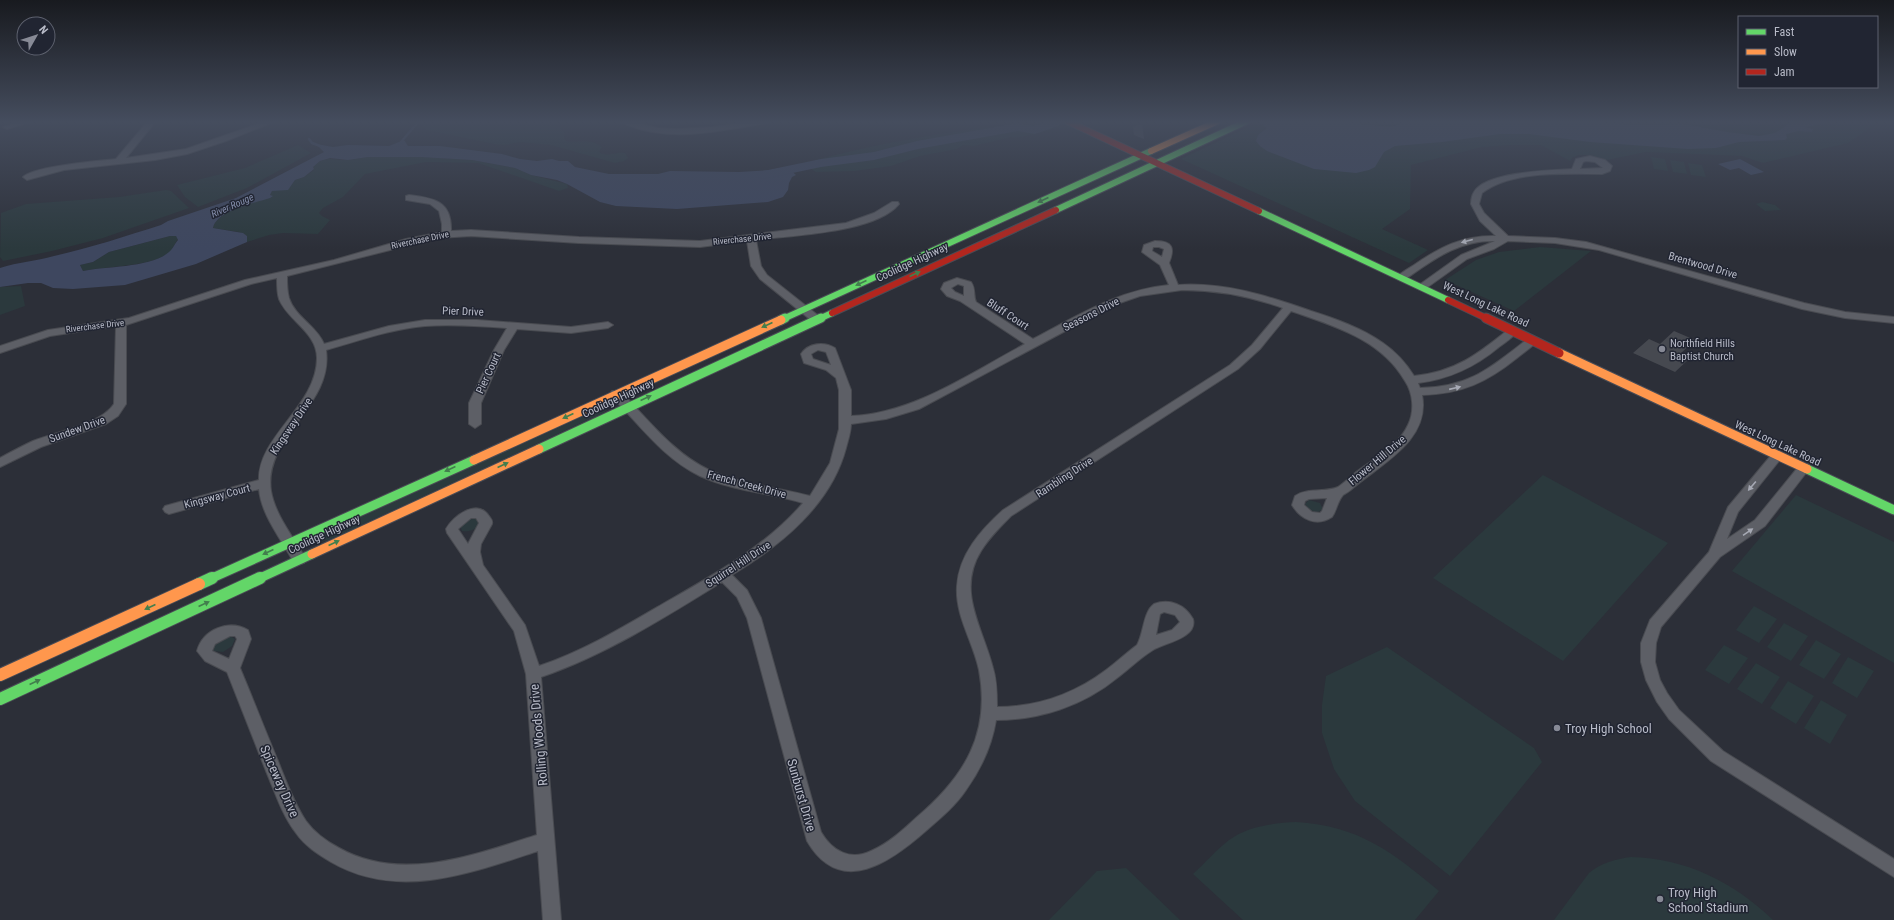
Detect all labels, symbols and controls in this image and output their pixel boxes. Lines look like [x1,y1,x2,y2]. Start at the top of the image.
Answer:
north arrow [16,16,56,56]
legend [1738,16,1878,88]
text: N [36,23,51,37]
text: Fast [1774,25,1795,39]
text: Slow [1774,45,1797,59]
text: Jam [1774,65,1795,79]
water label: River Rouge [209,191,256,220]
one-way arrow [1037,197,1049,203]
street label: Riverchase Drive [390,229,450,251]
street label: Riverchase Drive [712,231,772,247]
one-way arrow [1461,238,1473,244]
street label: Coolidge Highway [874,240,951,285]
street label: Brentwood Drive [1667,249,1739,282]
one-way arrow [909,270,921,276]
street label: West Long Lake Road [1441,279,1531,330]
one-way arrow [855,280,867,286]
street label: Seasons Drive [1061,295,1122,334]
street label: Bluff Court [984,296,1031,333]
street label: Pier Drive [442,304,484,319]
street label: Riverchase Drive [65,317,125,335]
one-way arrow [762,322,773,328]
place label: Northfield Hills Baptist Church [1670,337,1735,363]
marker: Northfield Hills Baptist Church [1657,344,1667,354]
street label: Pier Court [473,351,504,396]
street label: Coolidge Highway [580,376,657,421]
one-way arrow [1449,385,1461,391]
street label: Kingsway Drive [268,395,315,457]
one-way arrow [640,395,652,401]
one-way arrow [562,412,574,419]
street label: Sundew Drive [47,413,107,446]
street label: West Long Lake Road [1733,418,1823,469]
street label: Flower Hill Drive [1346,433,1408,488]
street label: Rambling Drive [1033,454,1095,501]
one-way arrow [497,462,508,468]
one-way arrow [443,467,455,473]
street label: French Creek Drive [706,468,788,501]
street label: Kingsway Court [183,481,252,512]
one-way arrow [1747,481,1756,492]
street label: Coolidge Highway [286,512,363,557]
one-way arrow [1742,528,1753,536]
street label: Squirrel Hill Drive [703,539,773,590]
one-way arrow [328,540,340,546]
one-way arrow [261,550,273,556]
one-way arrow [198,600,210,606]
one-way arrow [144,604,155,610]
one-way arrow [30,679,41,685]
street label: Rolling Woods Drive [527,683,550,786]
place label: Troy High School [1565,721,1652,736]
marker: Troy High School [1552,723,1562,733]
street label: Spiceway Drive [257,743,302,819]
street label: Sunburst Drive [784,757,819,833]
place label: Troy High School Stadium [1668,885,1748,915]
marker: Troy High School Stadium [1655,894,1665,904]

